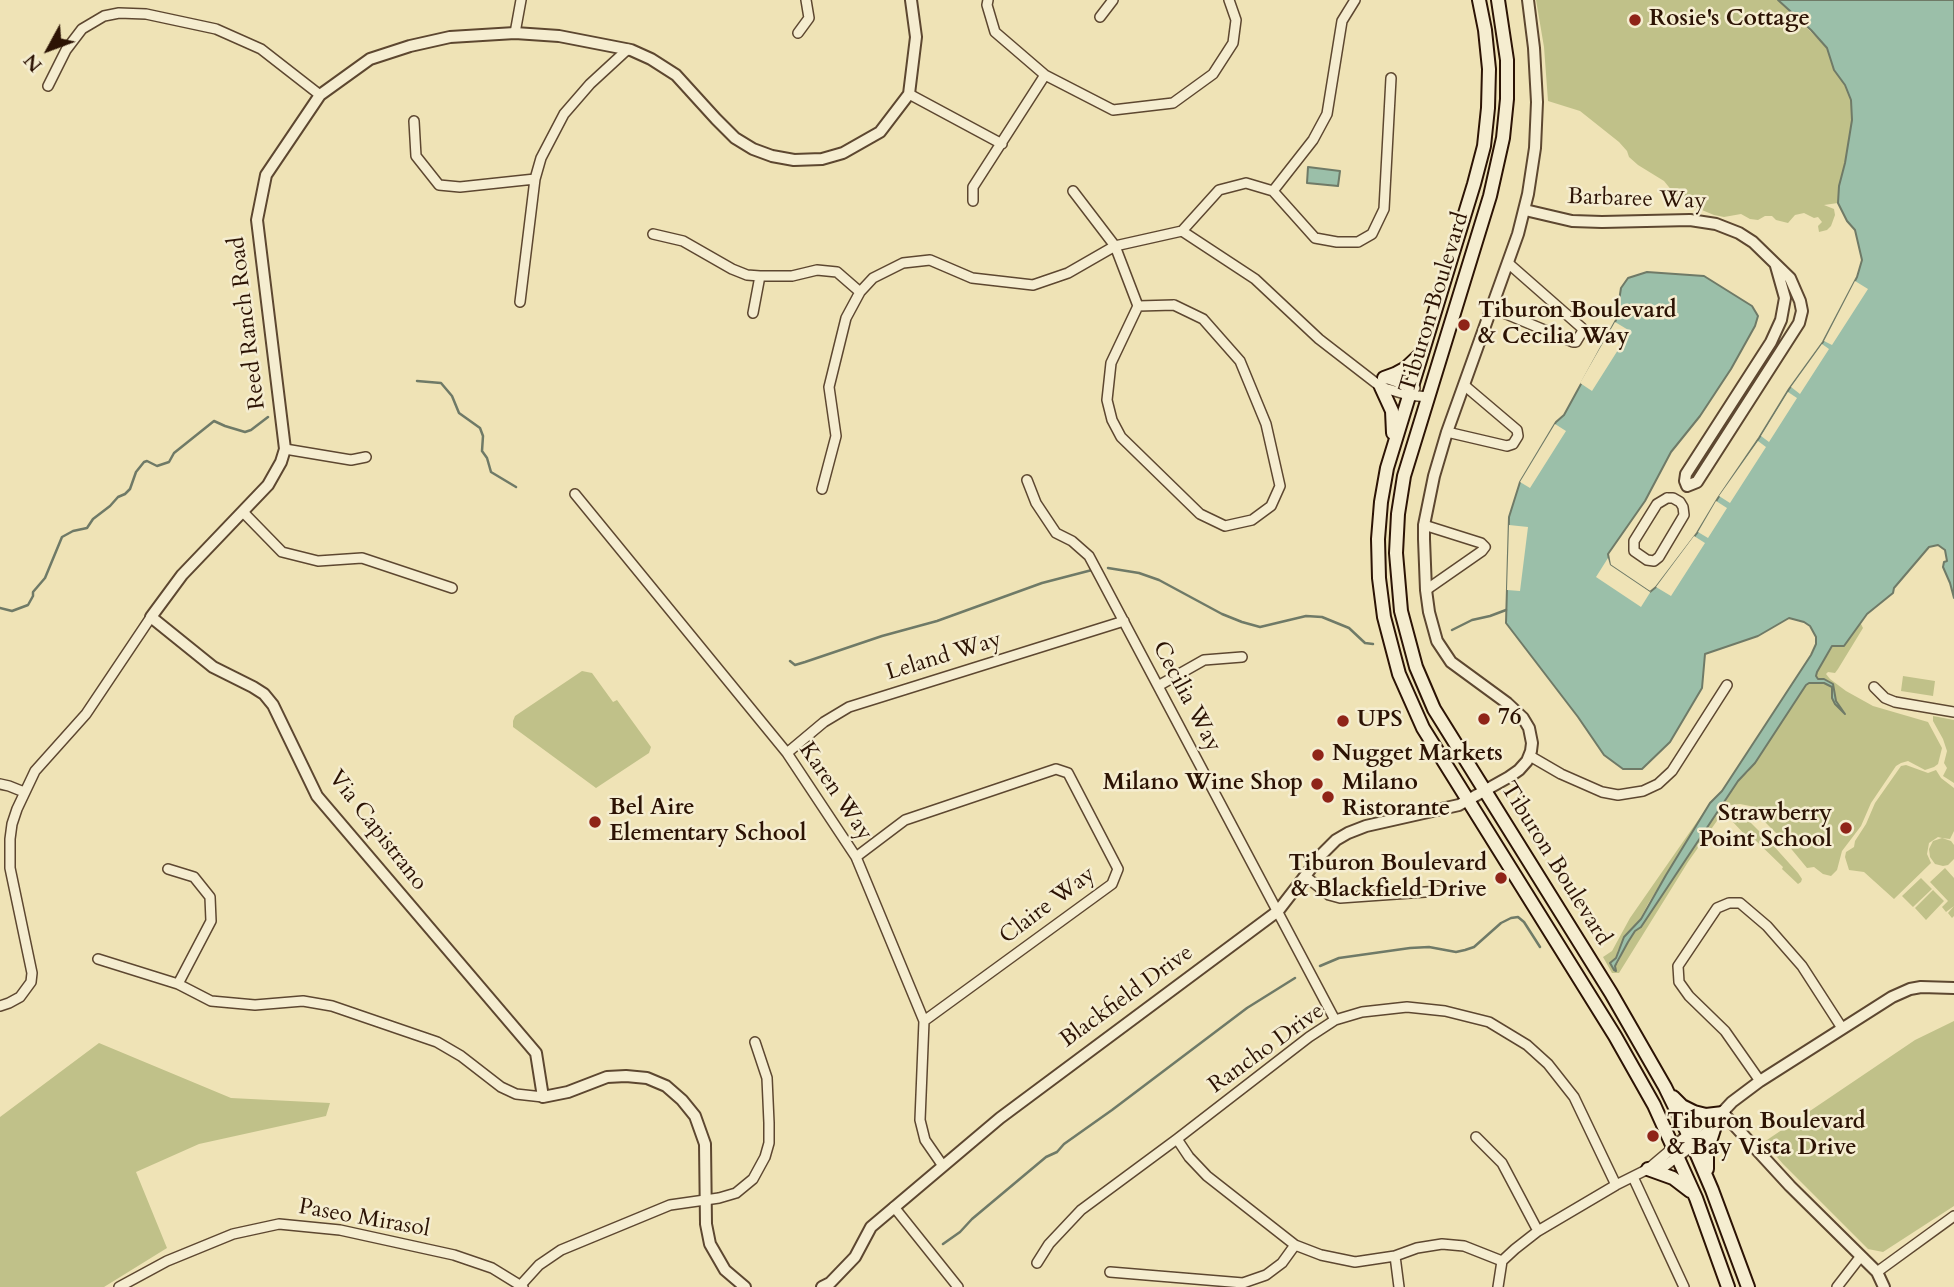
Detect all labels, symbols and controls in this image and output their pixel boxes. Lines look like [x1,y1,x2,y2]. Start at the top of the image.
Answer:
place label: Rosie's Cottage [1649,6,1810,34]
marker: Rosie's Cottage [1627,12,1643,28]
north arrow [14,14,84,84]
text: N [18,48,48,78]
street label: Barbaree Way [1567,184,1707,216]
street label: Tiburon Boulevard [1394,209,1476,397]
street label: Reed Ranch Road [224,235,272,411]
place label: Tiburon Boulevard & Cecilia Way [1478,298,1677,352]
marker: Tiburon Boulevard & Cecilia Way [1456,317,1472,333]
street label: Leland Way [883,626,1005,688]
street label: Cecilia Way [1145,637,1227,757]
place label: 76 [1498,705,1522,733]
place label: UPS [1357,707,1403,735]
marker: 76 [1476,711,1492,727]
marker: UPS [1335,713,1351,729]
street label: Karen Way [792,738,878,846]
place label: Nugget Markets [1332,741,1503,769]
marker: Nugget Markets [1310,747,1326,763]
street label: Via Capistrano [322,766,432,896]
place label: Milano Wine Shop [1103,770,1303,798]
place label: Milano Ristorante [1342,770,1450,824]
marker: Milano Wine Shop [1309,776,1325,792]
street label: Tiburon Boulevard [1494,777,1616,951]
marker: Milano Ristorante [1320,789,1336,805]
place label: Bel Aire Elementary School [609,795,806,849]
place label: Strawberry Point School [1699,801,1832,855]
marker: Bel Aire Elementary School [587,814,603,830]
marker: Strawberry Point School [1838,820,1854,836]
place label: Tiburon Boulevard & Blackfield Drive [1288,851,1487,905]
street label: Claire Way [995,861,1101,951]
marker: Tiburon Boulevard & Blackfield Drive [1493,870,1509,886]
street label: Blackfield Drive [1055,940,1199,1054]
street label: Rancho Drive [1204,998,1330,1100]
place label: Tiburon Boulevard & Bay Vista Drive [1667,1109,1866,1163]
marker: Tiburon Boulevard & Bay Vista Drive [1645,1128,1661,1144]
street label: Paseo Mirasol [296,1194,432,1244]

